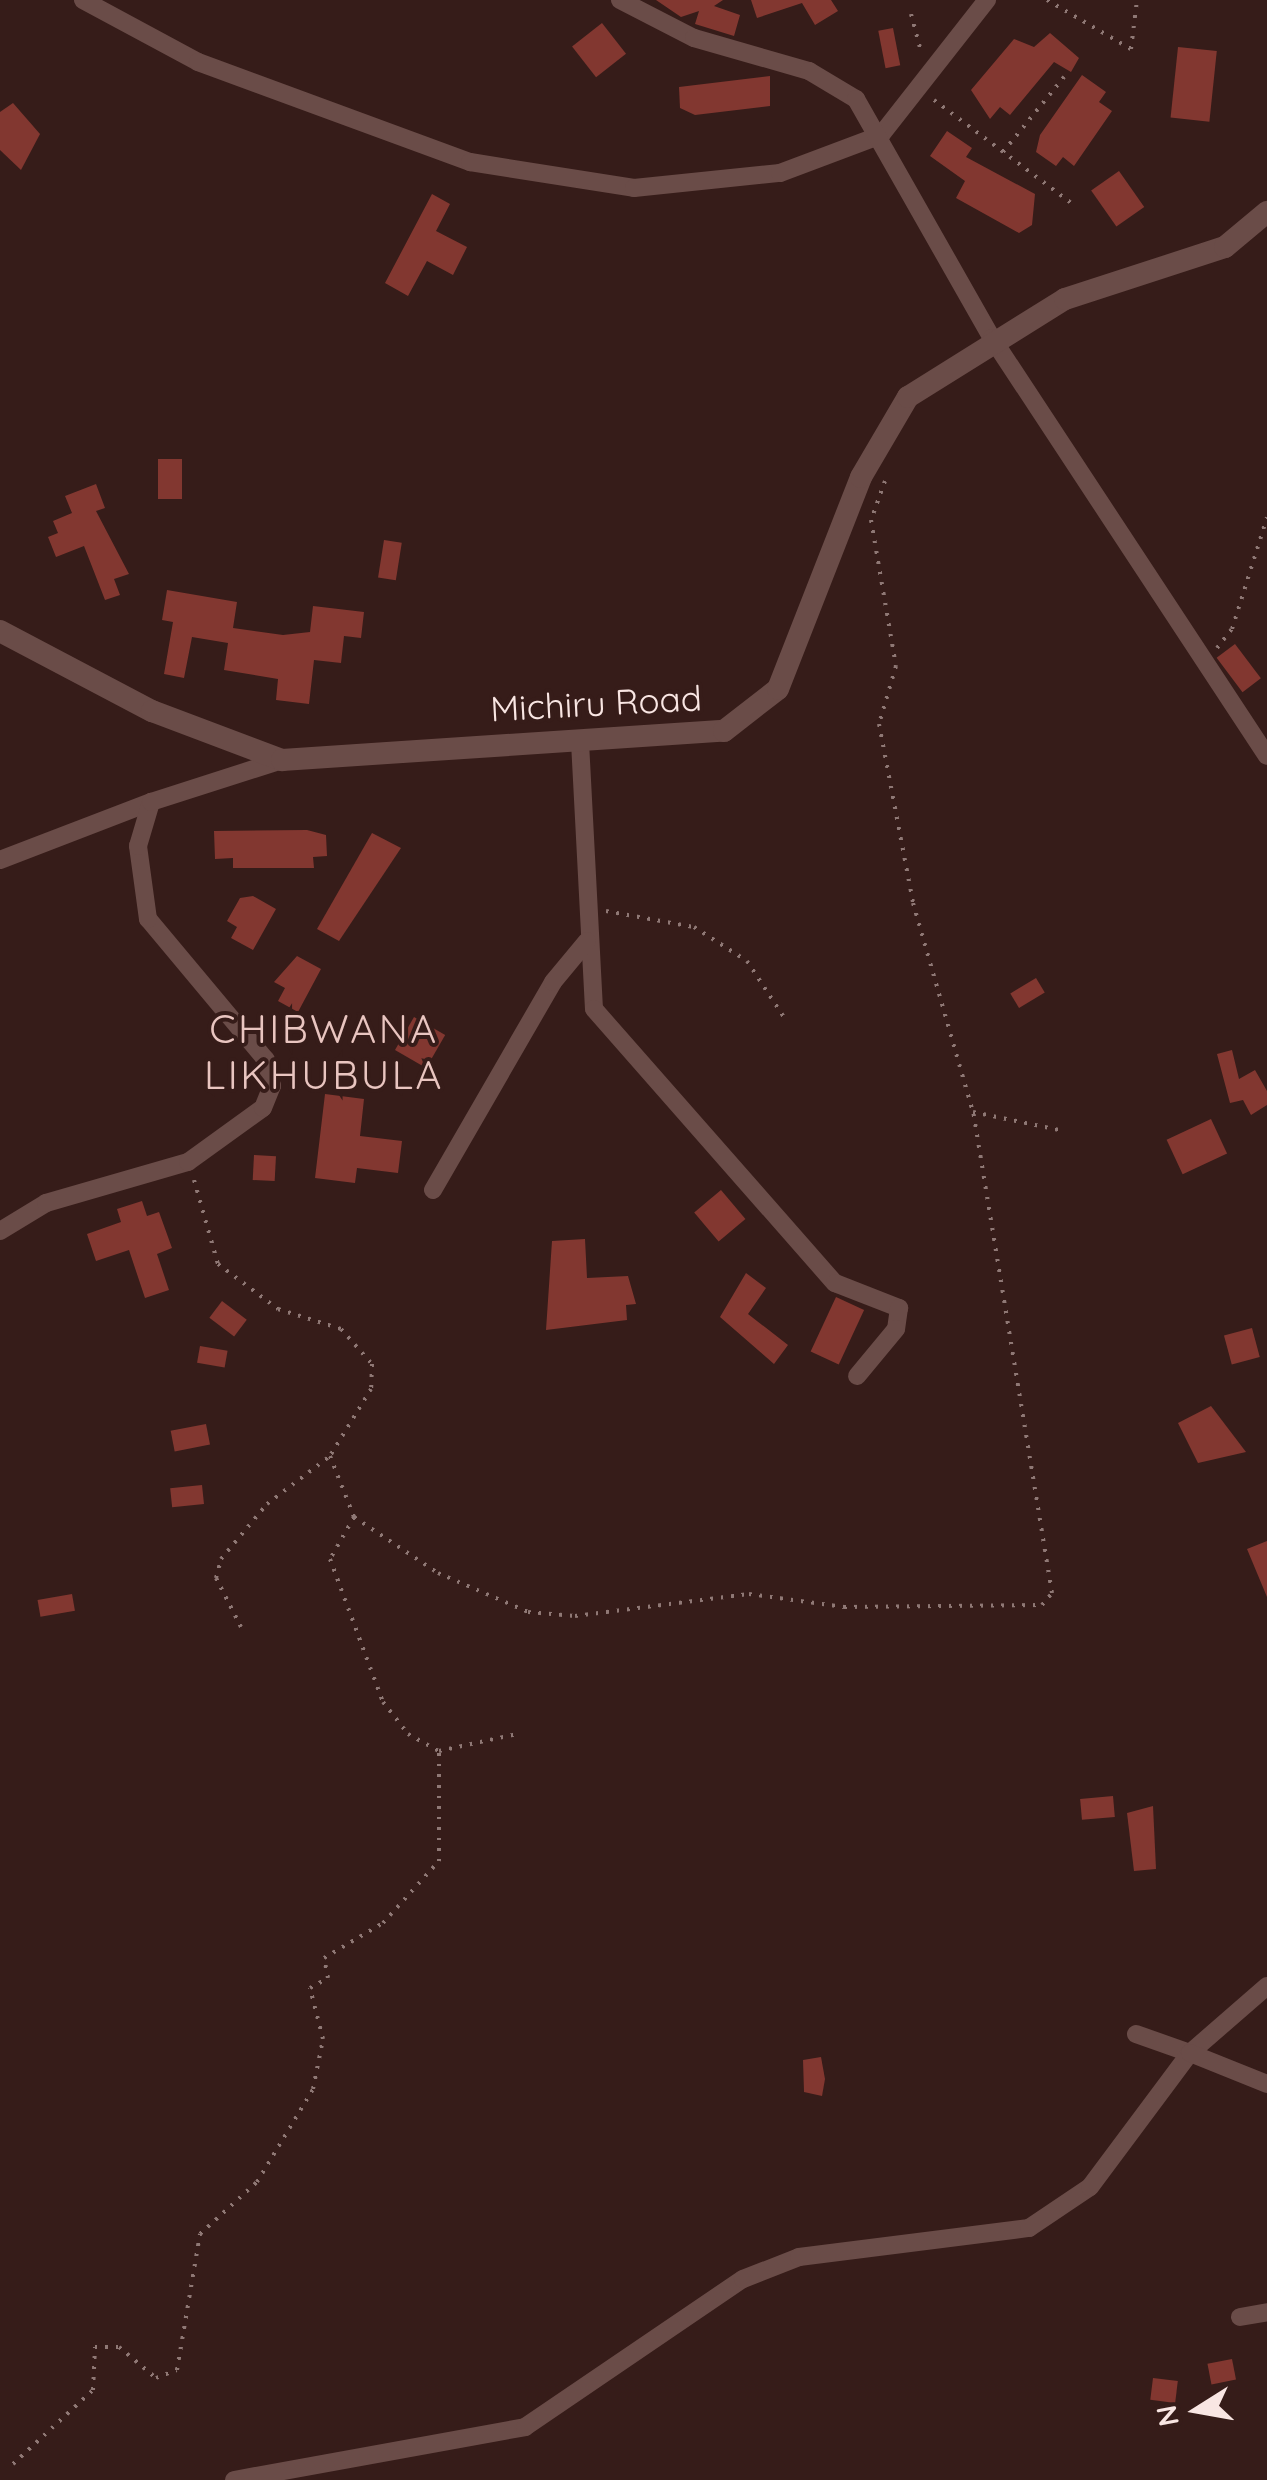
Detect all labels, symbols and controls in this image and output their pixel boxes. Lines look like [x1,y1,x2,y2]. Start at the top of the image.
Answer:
street label: Michiru Road [489,676,703,730]
district label: CHIBWANA LIKHUBULA [204,1004,444,1098]
north arrow [1147,2360,1247,2460]
text: N [1148,2402,1186,2429]

